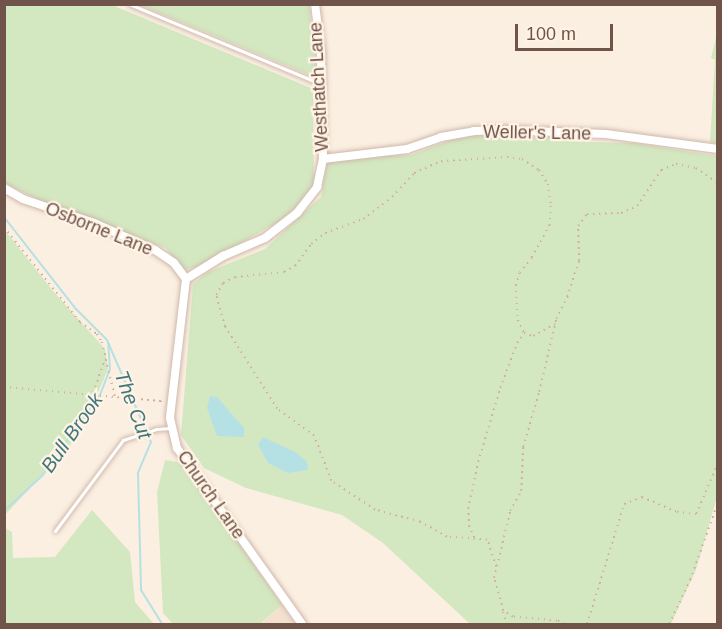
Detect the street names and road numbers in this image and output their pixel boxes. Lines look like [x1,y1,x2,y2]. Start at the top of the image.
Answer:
street label: Westhatch Lane [305,22,333,152]
street label: Weller's Lane [483,121,591,145]
street label: Osborne Lane [42,198,156,260]
street label: Church Lane [173,447,249,543]

